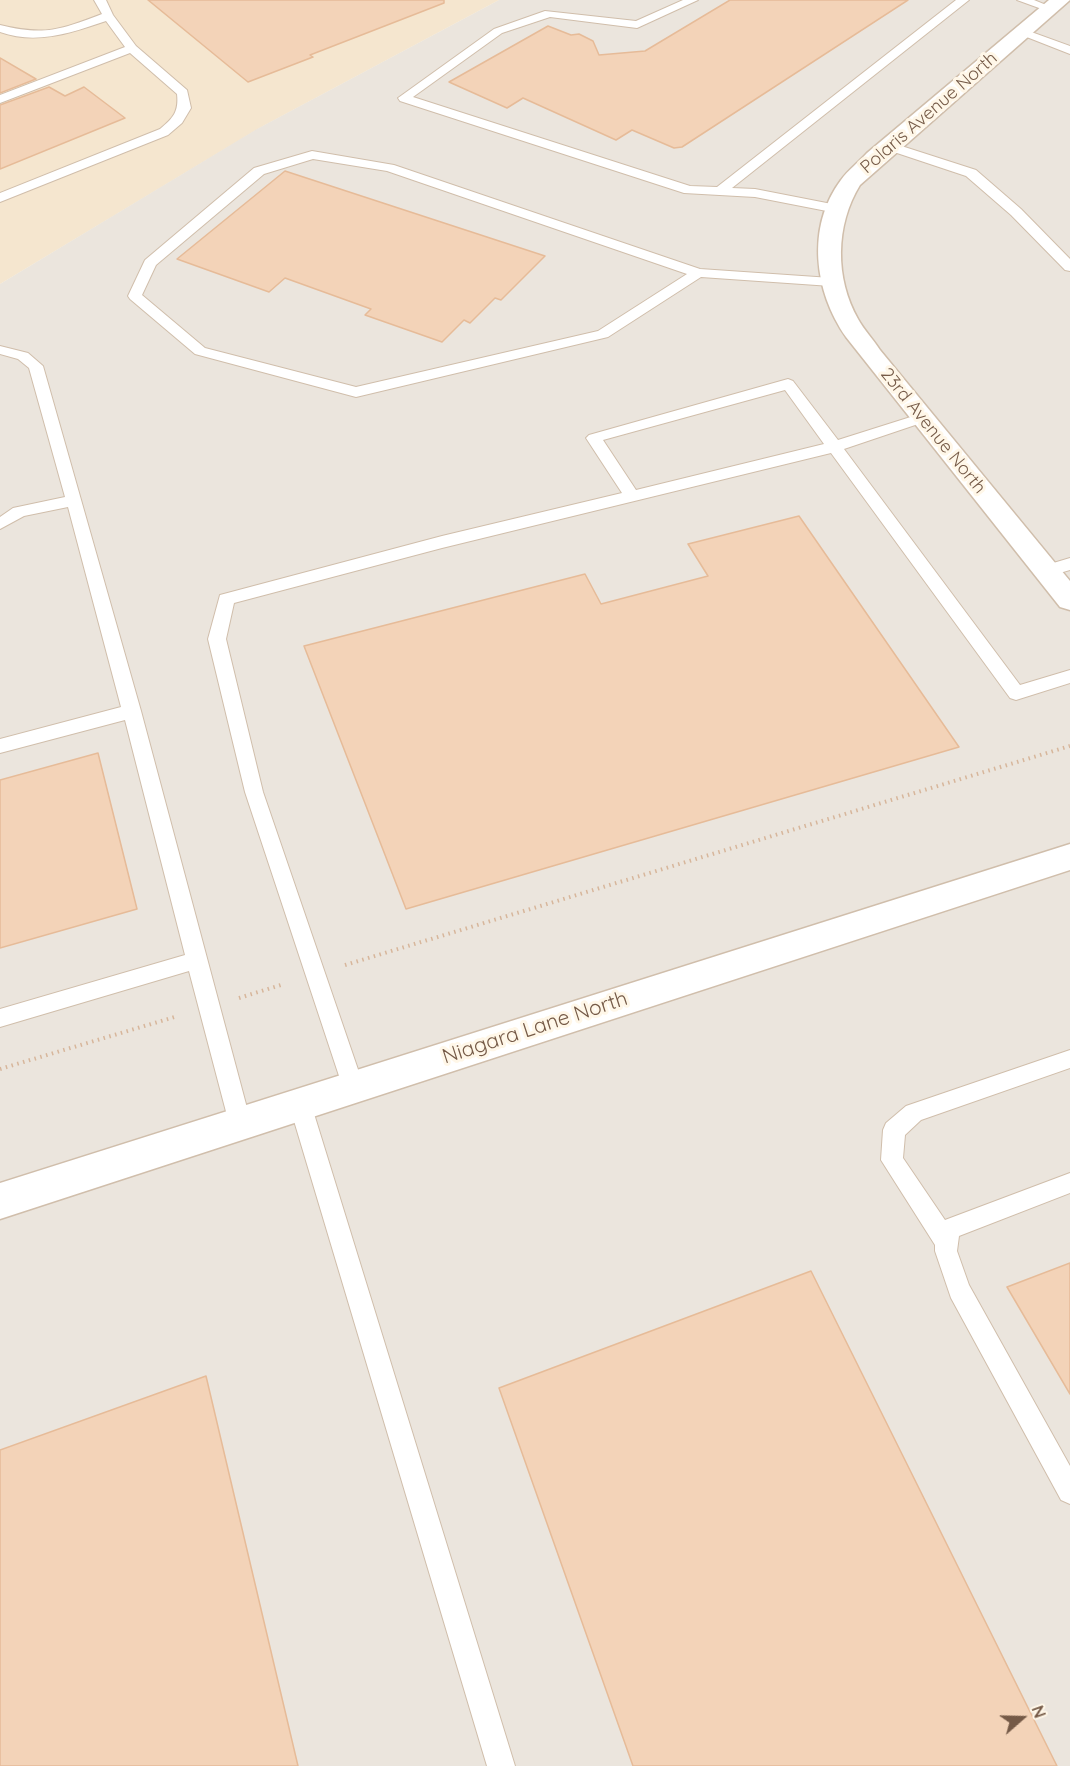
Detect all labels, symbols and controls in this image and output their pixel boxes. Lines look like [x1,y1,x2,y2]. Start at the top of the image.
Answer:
street label: Polaris Avenue North [856,48,1002,178]
street label: 23rd Avenue North [876,364,990,498]
street label: Niagara Lane North [439,986,631,1070]
north arrow [992,1688,1052,1748]
text: N [1028,1703,1050,1721]

